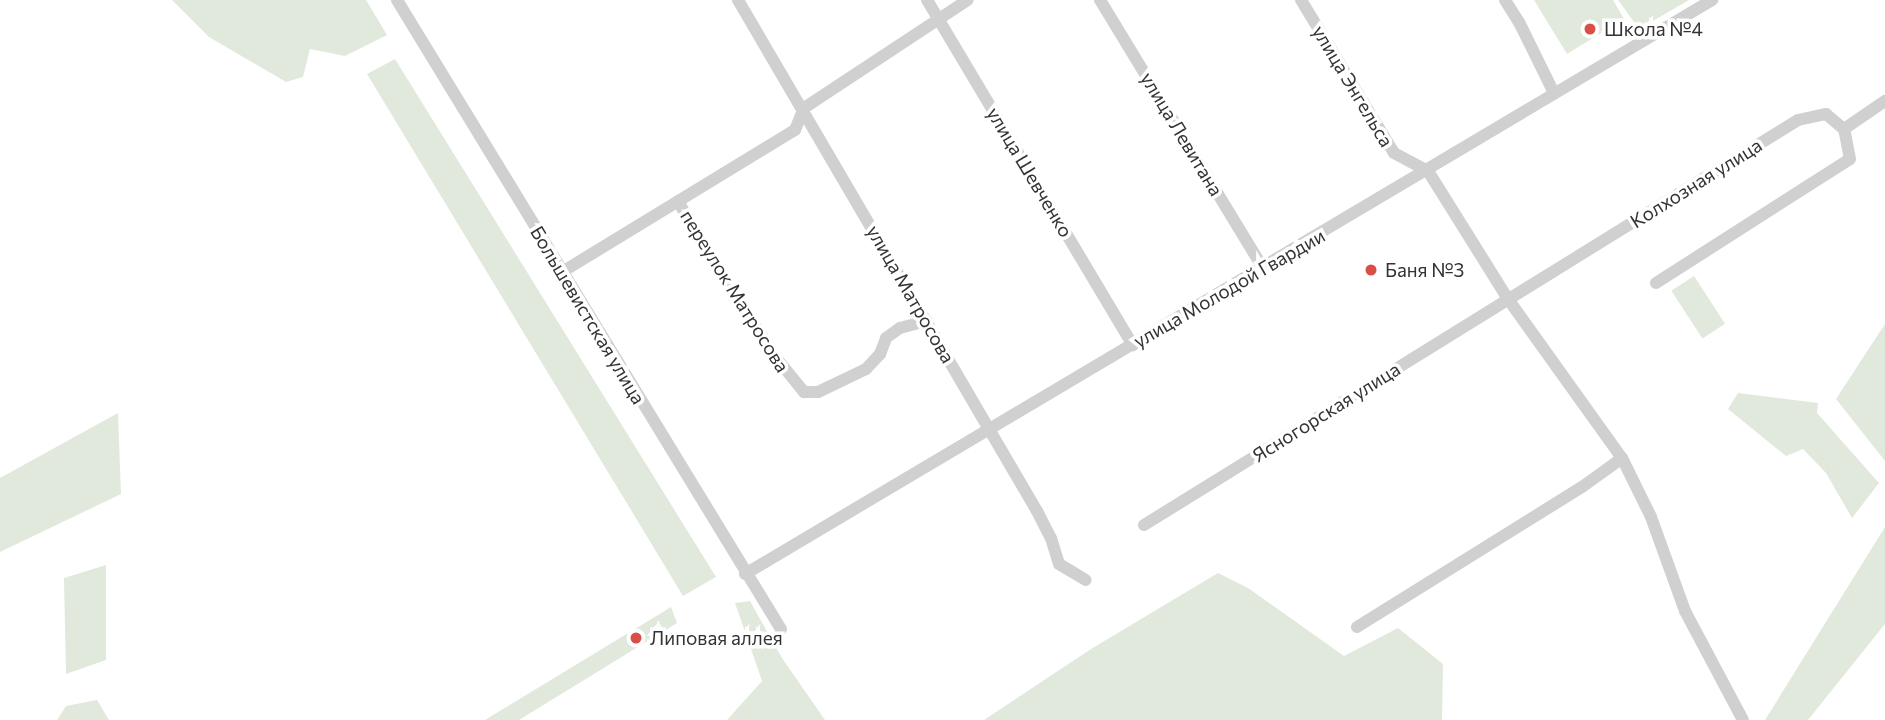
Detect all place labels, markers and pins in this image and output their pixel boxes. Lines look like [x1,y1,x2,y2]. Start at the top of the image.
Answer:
place label: Школа №4 [1604,18,1703,40]
marker: Школа №4 [1582,21,1598,37]
place label: Баня №3 [1385,259,1464,281]
marker: Баня №3 [1363,262,1379,278]
place label: Липовая аллея [650,627,783,649]
marker: Липовая аллея [628,630,644,646]

